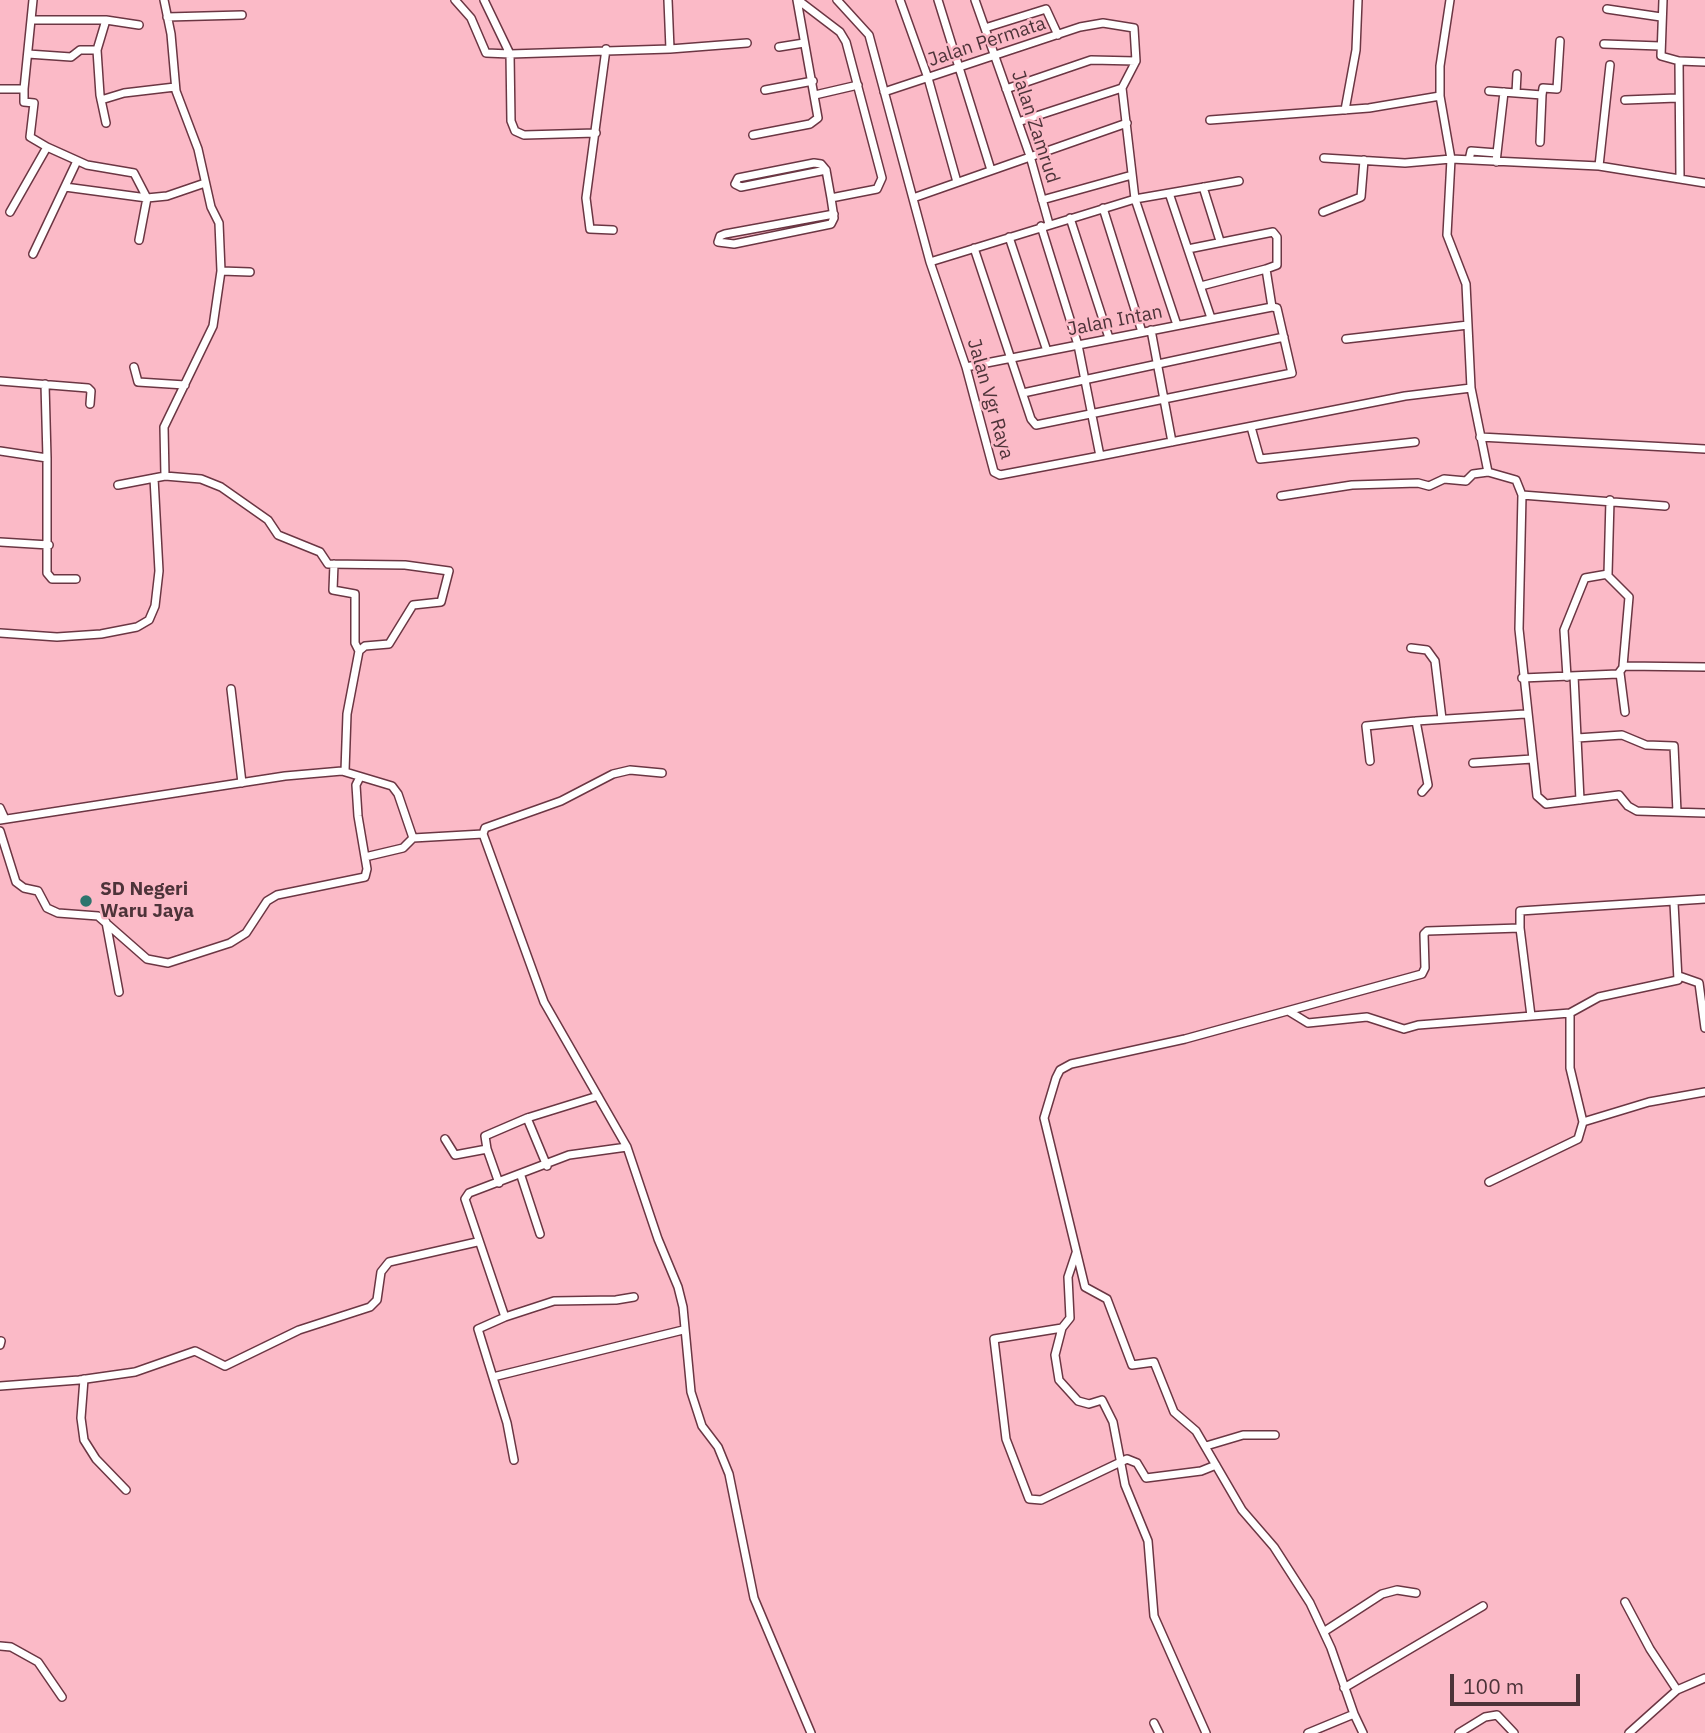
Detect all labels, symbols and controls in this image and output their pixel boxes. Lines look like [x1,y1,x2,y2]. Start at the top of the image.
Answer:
street label: Jalan Permata [925,12,1049,72]
street label: Jalan Zamrud [1006,68,1064,186]
street label: Jalan Intan [1065,301,1165,341]
street label: Jalan Vgr Raya [962,336,1018,462]
place label: SD Negeri Waru Jaya [100,879,194,923]
marker: SD Negeri Waru Jaya [78,893,94,909]
scale bar [1453,1660,1582,1704]
text: 100 m [1463,1672,1524,1700]

